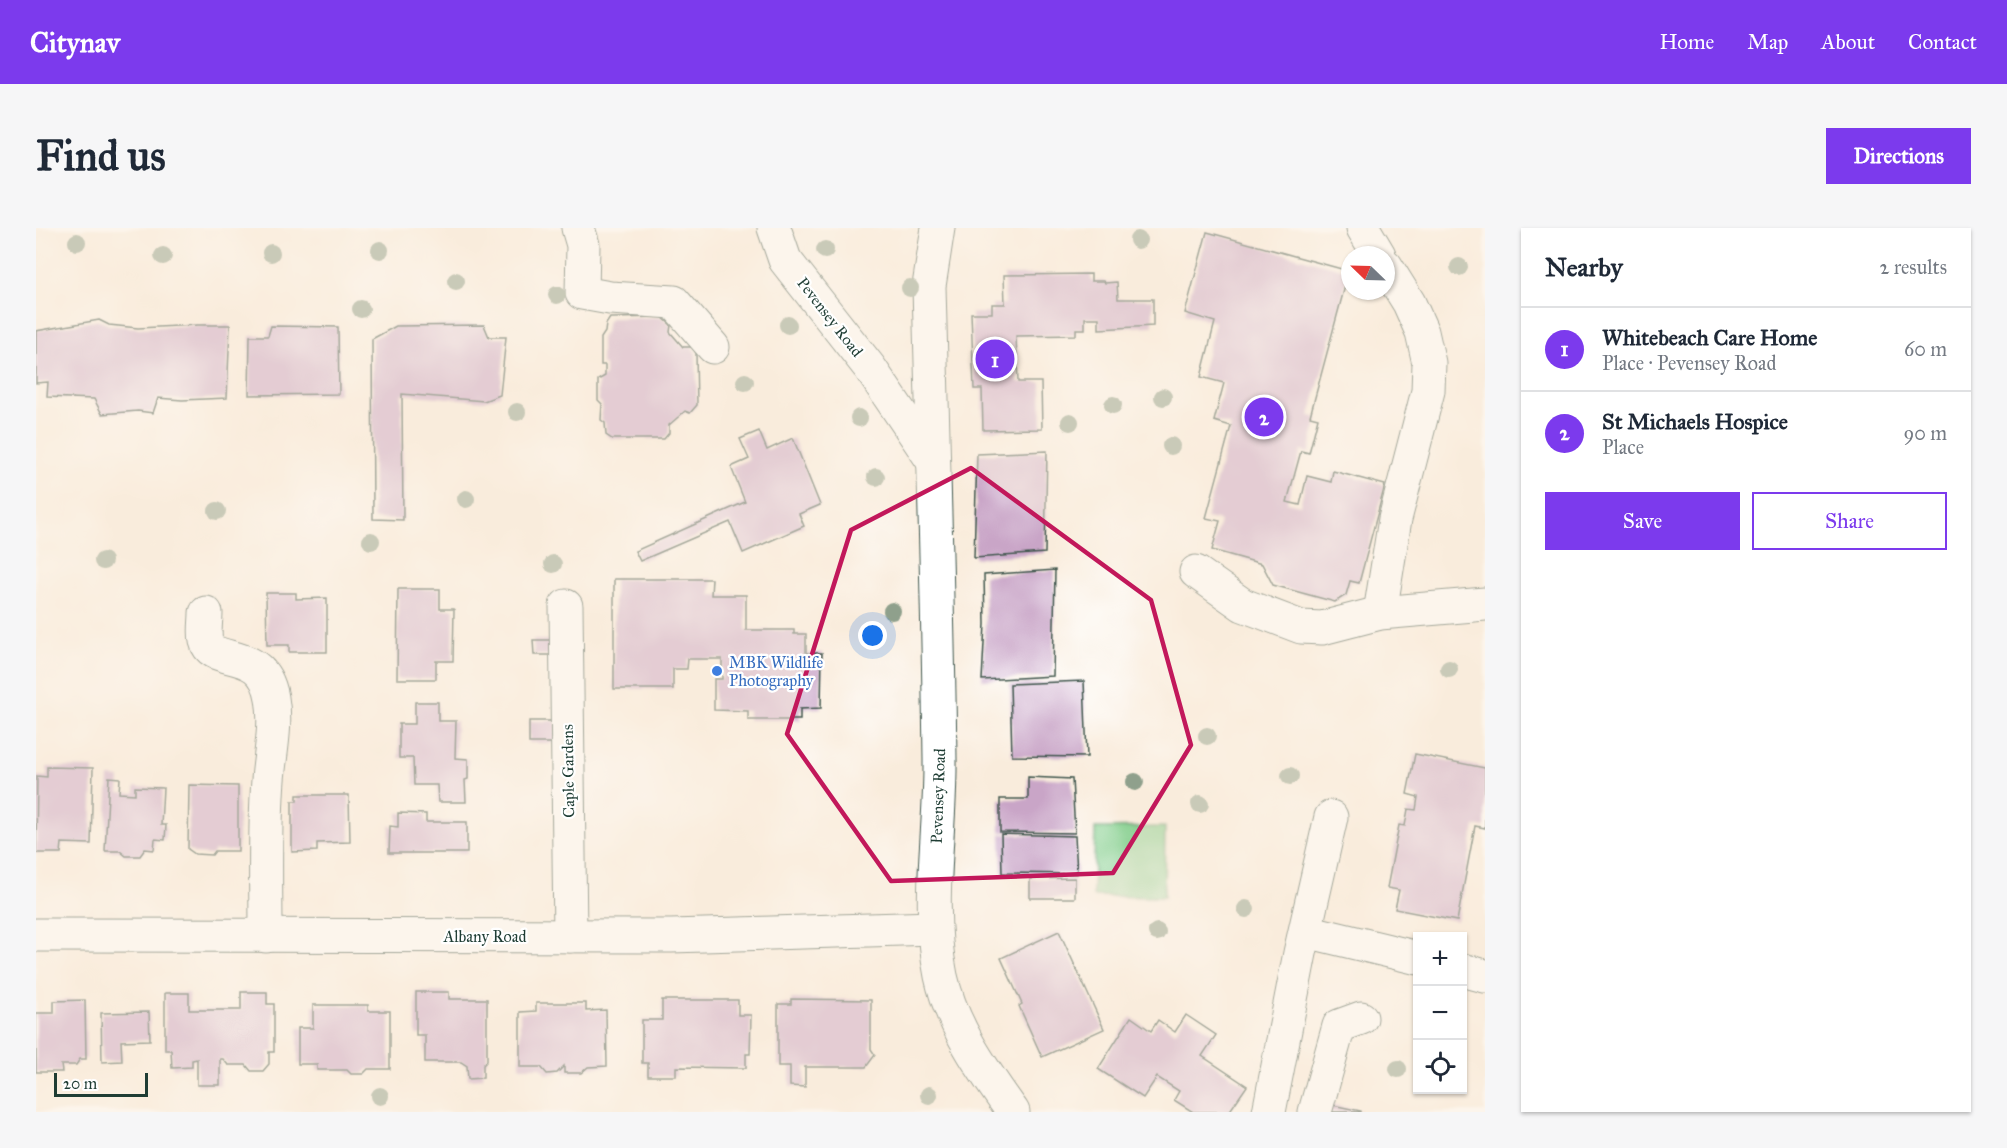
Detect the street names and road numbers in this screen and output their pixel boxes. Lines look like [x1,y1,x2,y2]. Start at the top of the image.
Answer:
street label: Pevensey Road [793,273,867,361]
street label: Caple Gardens [558,724,578,818]
street label: Pevensey Road [927,748,949,844]
street label: Albany Road [442,927,527,946]

